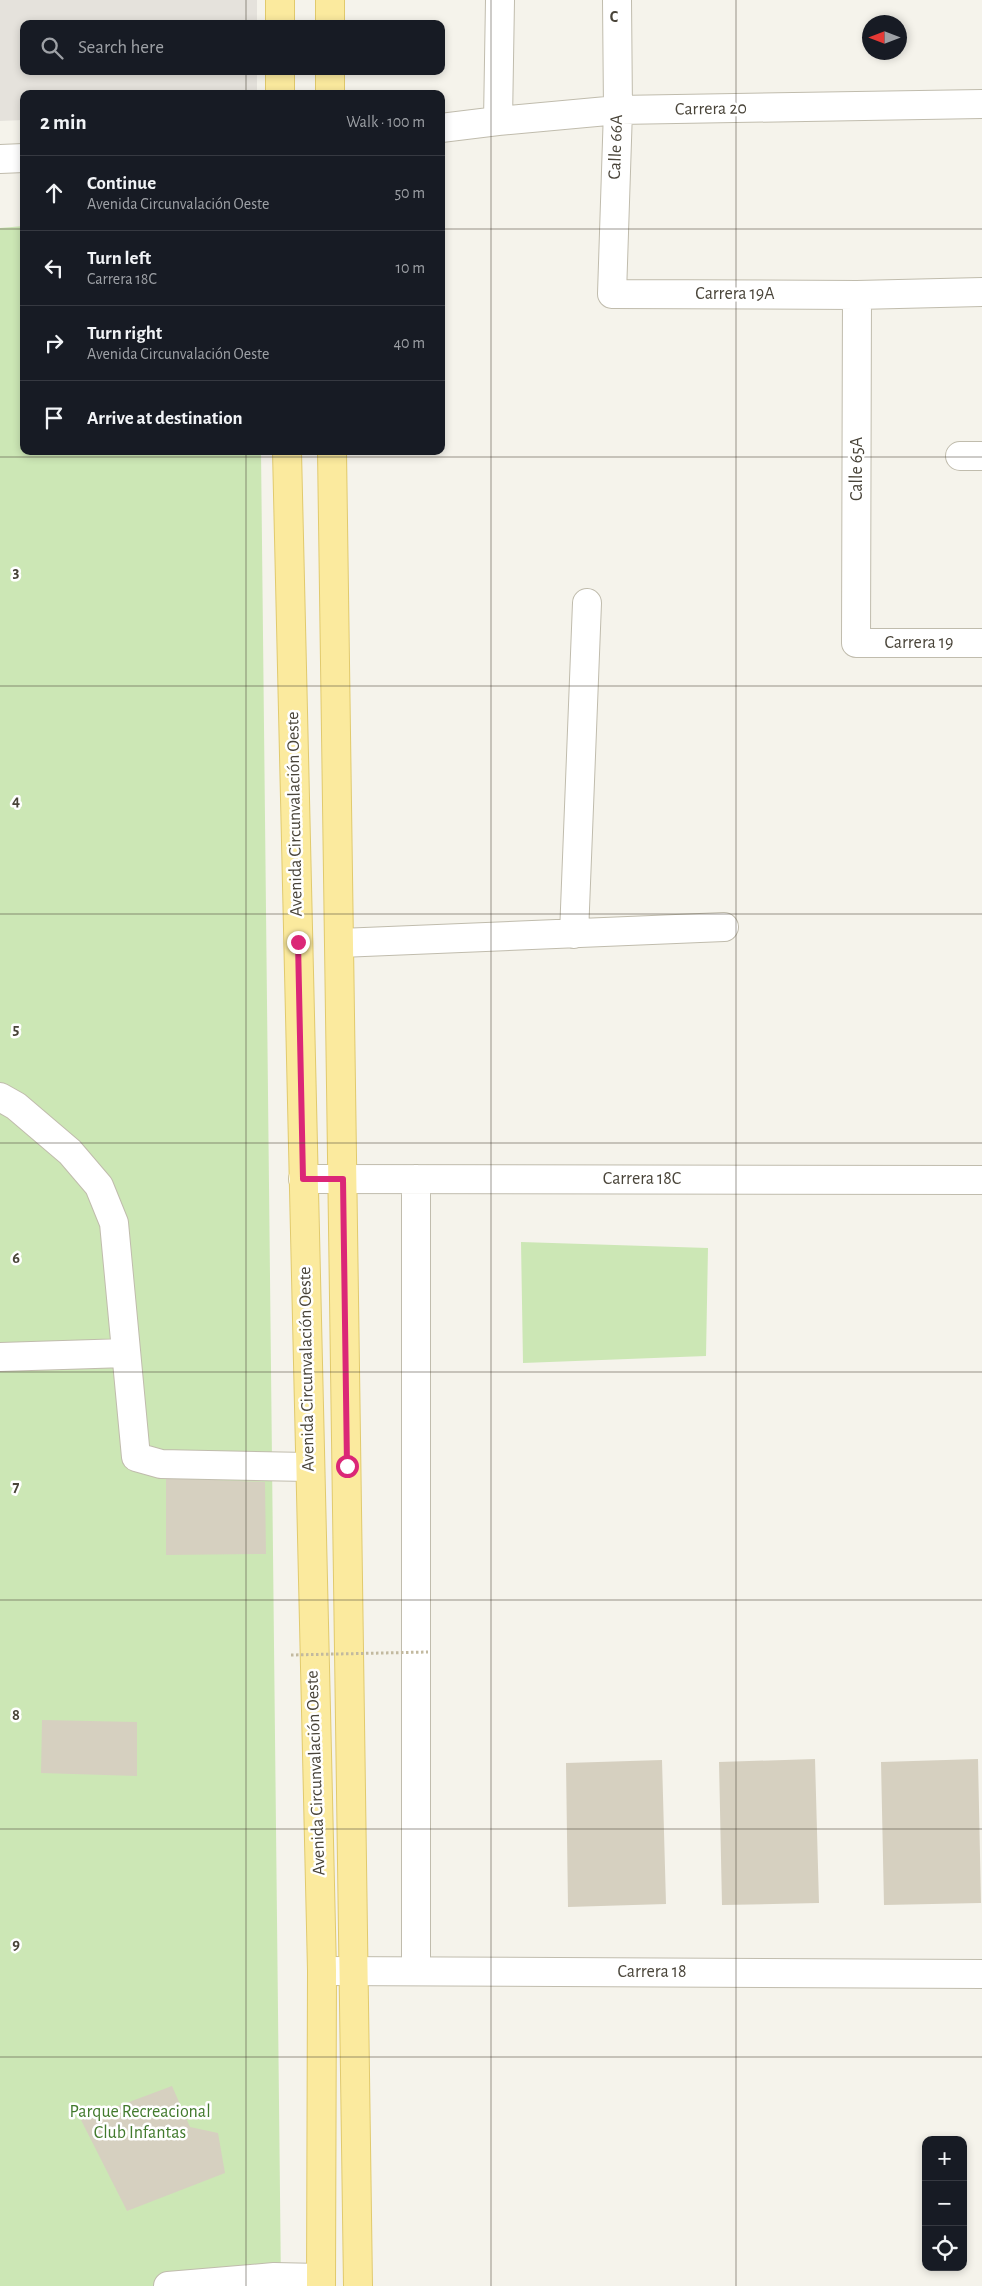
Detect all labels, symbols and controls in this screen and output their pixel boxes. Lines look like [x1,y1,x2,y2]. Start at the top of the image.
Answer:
text: C [610,9,619,25]
north arrow [862,15,907,60]
search box [20,20,445,75]
icon: search [38,34,66,62]
text: Search here [78,38,164,57]
street label: Carrera 20 [675,99,747,119]
text: 2 min [40,112,87,133]
text: Walk · 100 m [346,114,425,130]
street label: Calle 66A [606,114,626,180]
text: Continue [87,174,156,193]
icon: ahead [40,179,68,207]
text: 50 m [394,185,425,201]
text: Avenida Circunvalación Oeste [87,196,269,212]
text: Turn left [87,249,151,268]
icon: left [40,254,68,282]
text: 10 m [396,260,425,276]
text: Carrera 18C [87,271,157,287]
street label: Carrera 19A [695,285,775,303]
text: Turn right [87,324,162,343]
icon: right [40,329,68,357]
text: 40 m [393,335,425,351]
text: Avenida Circunvalación Oeste [87,346,269,362]
icon: arrive [40,404,68,432]
text: Arrive at destination [87,409,243,428]
street label: Calle 65A [848,436,866,501]
text: 3 [13,564,20,580]
street label: Carrera 19 [885,634,953,652]
street label: Avenida Circunvalación Oeste [284,711,306,917]
text: 4 [12,793,20,809]
route end [287,931,310,954]
text: 5 [13,1021,20,1037]
street label: Carrera 18C [603,1170,681,1188]
text: 6 [12,1250,20,1266]
street label: Avenida Circunvalación Oeste [296,1266,318,1472]
route start [336,1455,359,1478]
text: 7 [13,1479,20,1495]
street label: Avenida Circunvalación Oeste [303,1670,329,1876]
text: 8 [12,1707,20,1723]
text: 9 [12,1936,20,1952]
street label: Carrera 18 [617,1963,687,1981]
park label: Parque Recreacional Club Infantas [69,2103,211,2142]
map controls [922,2136,967,2271]
button: + [922,2136,967,2181]
button: − [922,2181,967,2226]
button: locate [922,2226,967,2271]

